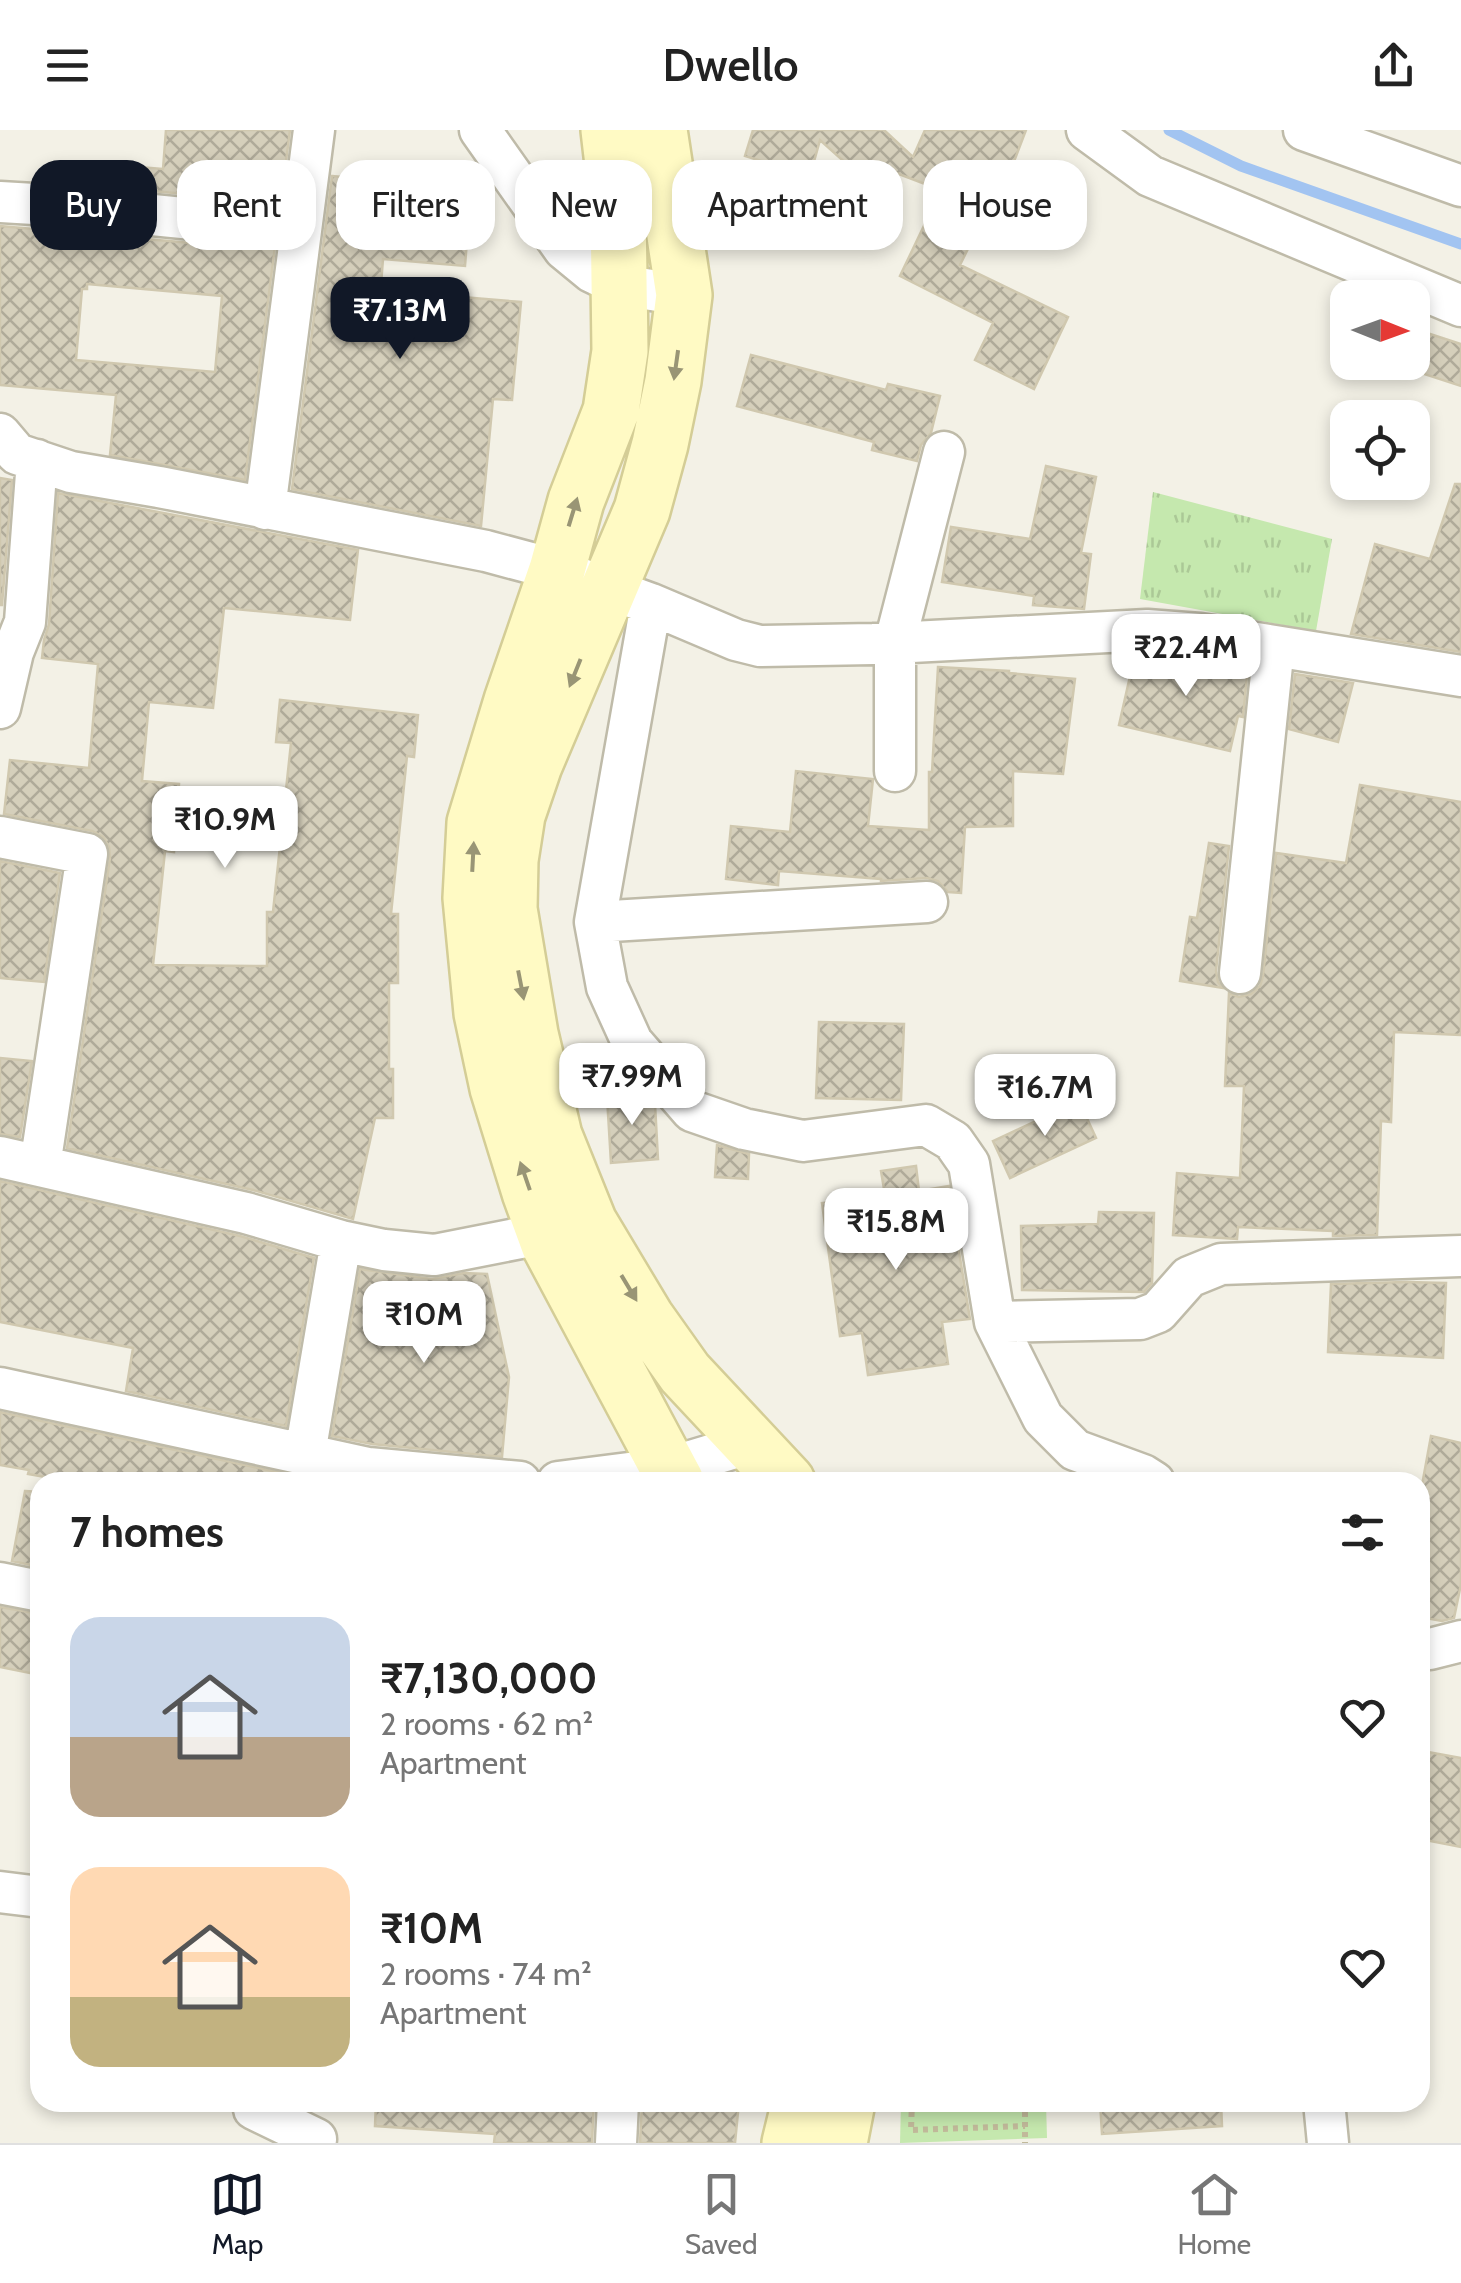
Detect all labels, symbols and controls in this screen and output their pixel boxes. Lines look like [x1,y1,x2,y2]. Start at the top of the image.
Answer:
icon: menu [40,38,95,93]
text: Dwello [663,38,798,92]
icon: share [1366,38,1421,93]
chip: Buy [30,160,157,250]
chip: Rent [177,160,316,250]
chip: Filters [336,160,495,250]
chip: New [515,160,652,250]
chip: Apartment [672,160,903,250]
chip: House [923,160,1087,250]
pin: ₹7.13M [319,277,481,362]
north arrow [1330,280,1430,380]
map controls [1330,280,1430,500]
text: ₹7.13M [353,290,447,329]
one-way arrow [667,350,683,381]
button: locate [1330,400,1430,500]
one-way arrow [566,497,581,527]
pin: ₹22.4M [1105,614,1267,699]
text: ₹22.4M [1134,627,1238,666]
one-way arrow [566,658,582,688]
pin: ₹10.9M [144,786,306,871]
text: ₹10.9M [174,799,276,838]
one-way arrow [465,841,481,873]
one-way arrow [513,970,529,1001]
pin: ₹7.99M [551,1043,713,1128]
pin: ₹16.7M [964,1054,1126,1139]
text: ₹7.99M [581,1056,683,1095]
text: ₹16.7M [997,1067,1093,1106]
one-way arrow [516,1160,531,1190]
pin: ₹15.8M [815,1188,977,1273]
text: ₹15.8M [846,1201,946,1240]
one-way arrow [619,1274,637,1302]
pin: ₹10M [365,1281,483,1366]
text: ₹10M [385,1294,463,1333]
icon: filters [1335,1505,1390,1560]
text: 7 homes [70,1506,224,1558]
text: ₹7,130,000 [380,1652,597,1704]
icon: home [150,1657,270,1777]
icon: heart [1335,1690,1390,1745]
text: 2 rooms · 62 m² [380,1704,593,1743]
text: Apartment [380,1743,527,1782]
text: ₹10M [380,1902,483,1954]
icon: home [150,1907,270,2027]
icon: heart [1335,1940,1390,1995]
text: 2 rooms · 74 m² [380,1954,592,1993]
text: Apartment [380,1993,527,2032]
tab: Map [210,2167,265,2261]
tab: Saved [685,2167,758,2261]
tab: Home [1177,2167,1251,2261]

